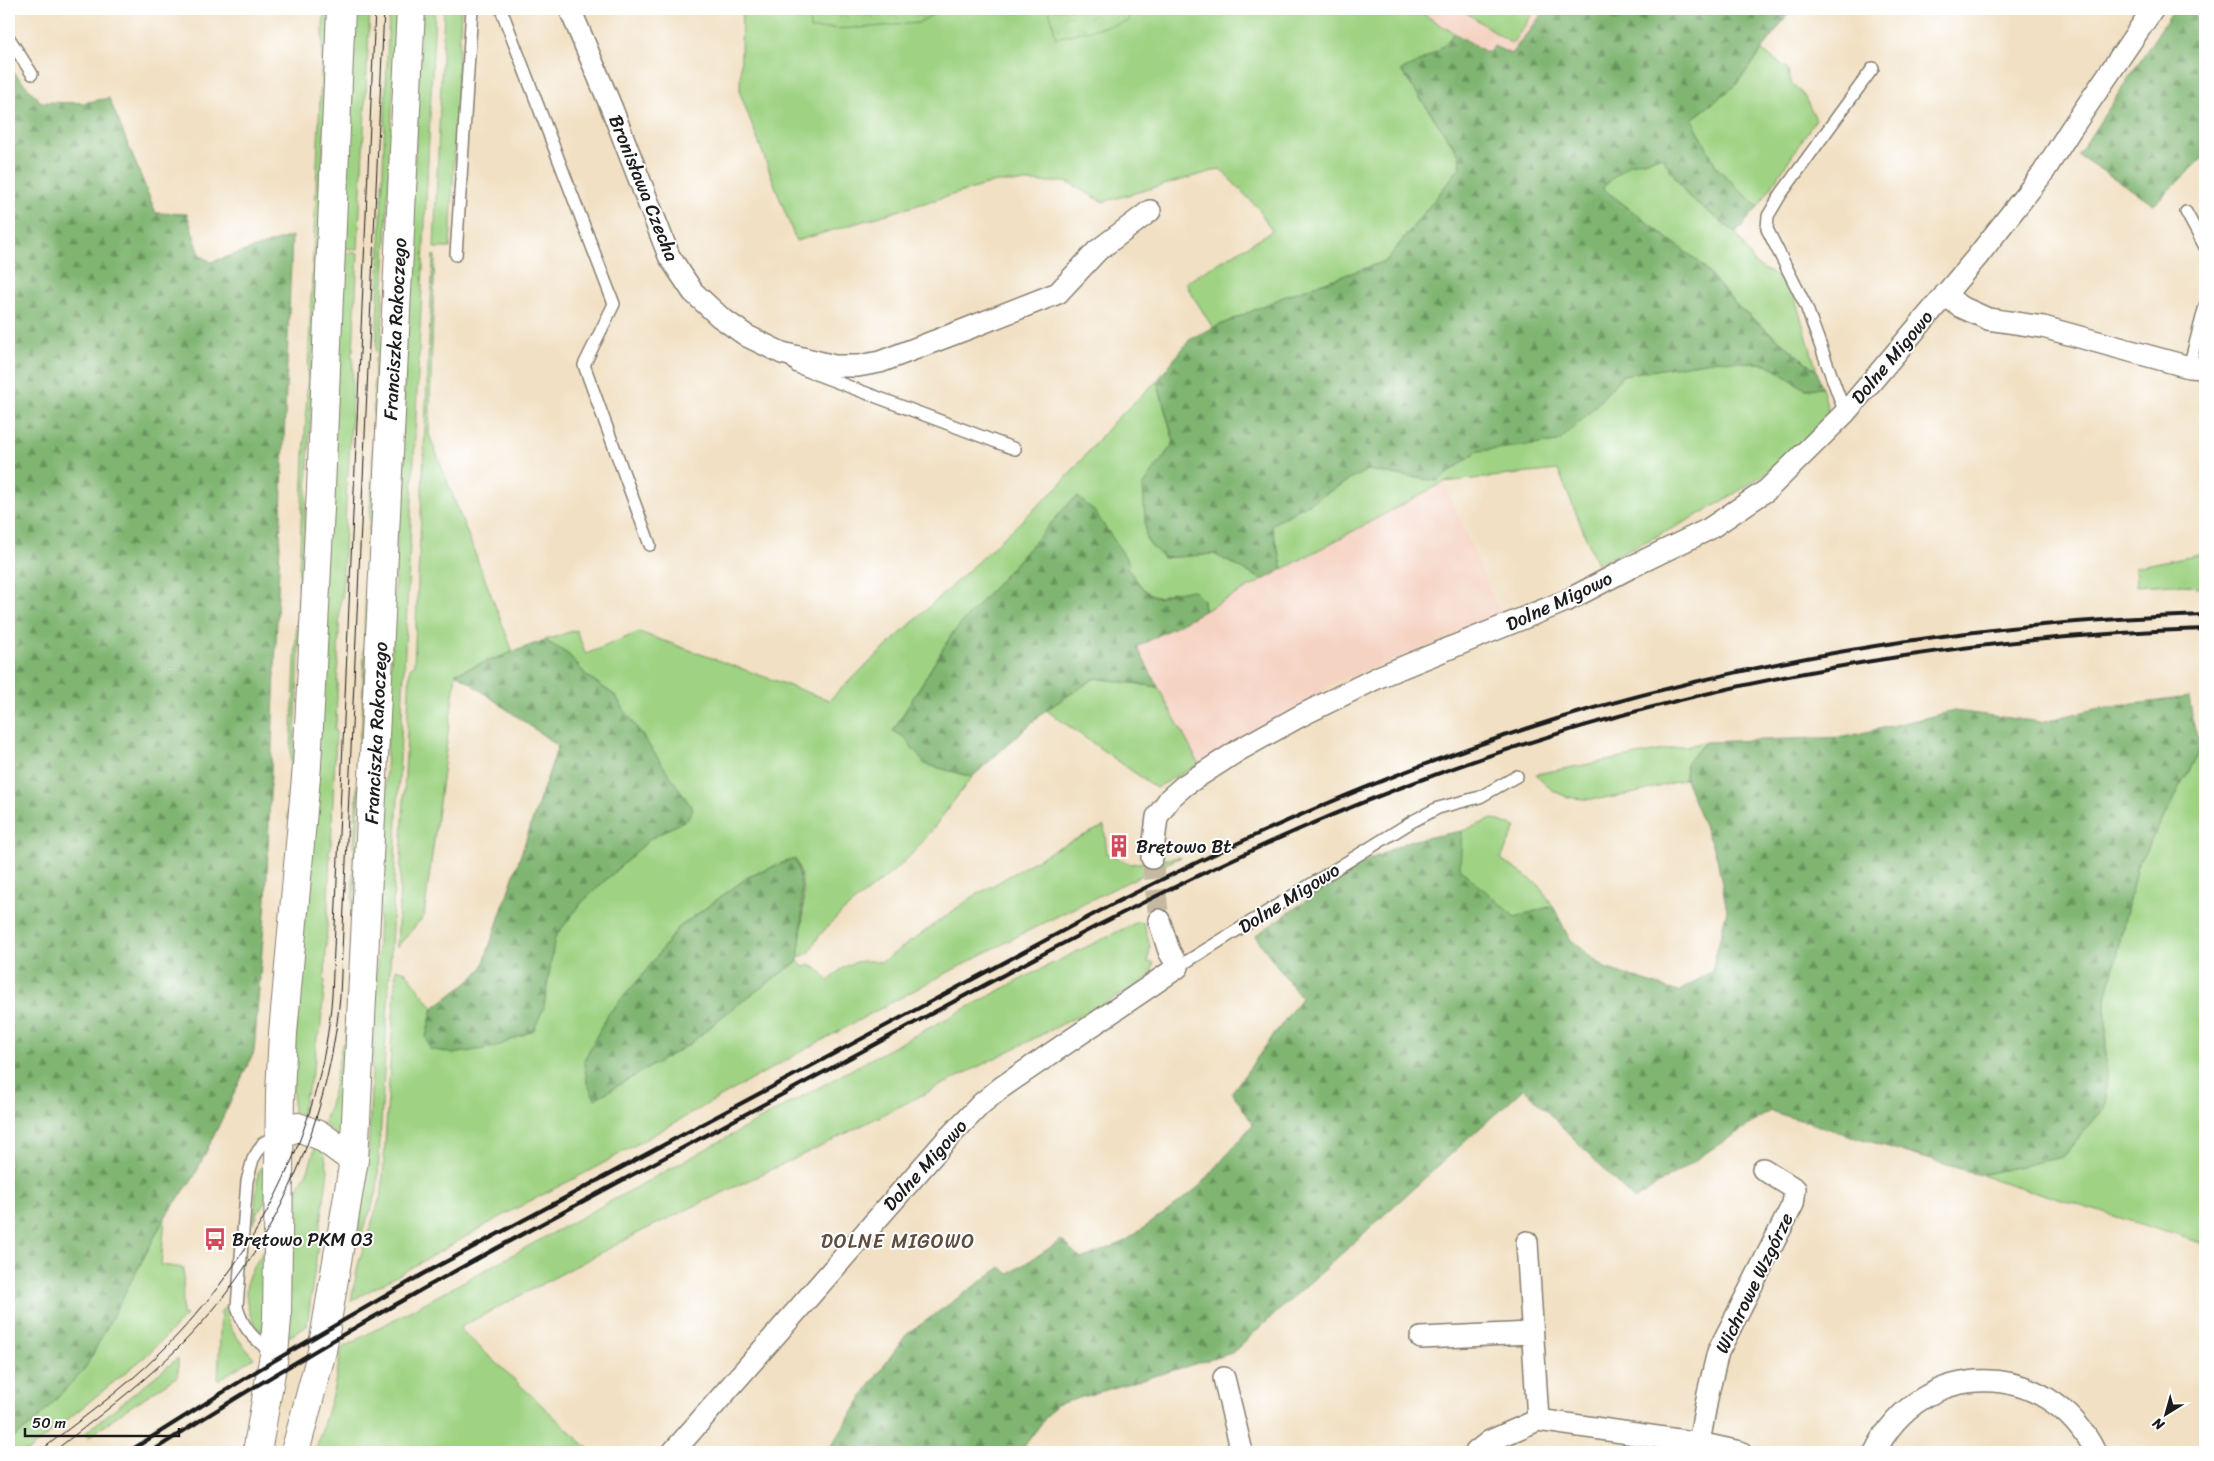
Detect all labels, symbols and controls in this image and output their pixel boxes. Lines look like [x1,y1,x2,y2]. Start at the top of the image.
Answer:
street label: Bronisława Czecha [600,110,689,267]
street label: Franciszka Rakoczego [374,237,416,421]
street label: Dolne Migowo [1842,302,1942,412]
street label: Dolne Migowo [1500,562,1618,640]
street label: Franciszka Rakoczego [355,641,397,825]
place label: Brętowo Bt [1136,830,1232,863]
building icon: Brętowo Bt [1106,833,1132,859]
street label: Dolne Migowo [1232,853,1347,942]
street label: Dolne Migowo [874,1111,976,1219]
street label: Wichrowe Wzgórze [1706,1207,1803,1359]
place label: Brętowo PKM 03 [232,1223,374,1256]
district label: DOLNE MIGOWO [821,1224,975,1259]
bus stop icon: Brętowo PKM 03 [202,1226,228,1252]
north arrow [2142,1388,2192,1438]
scale bar [25,1406,179,1438]
text: 50 m [32,1410,67,1436]
text: N [2147,1411,2171,1437]

